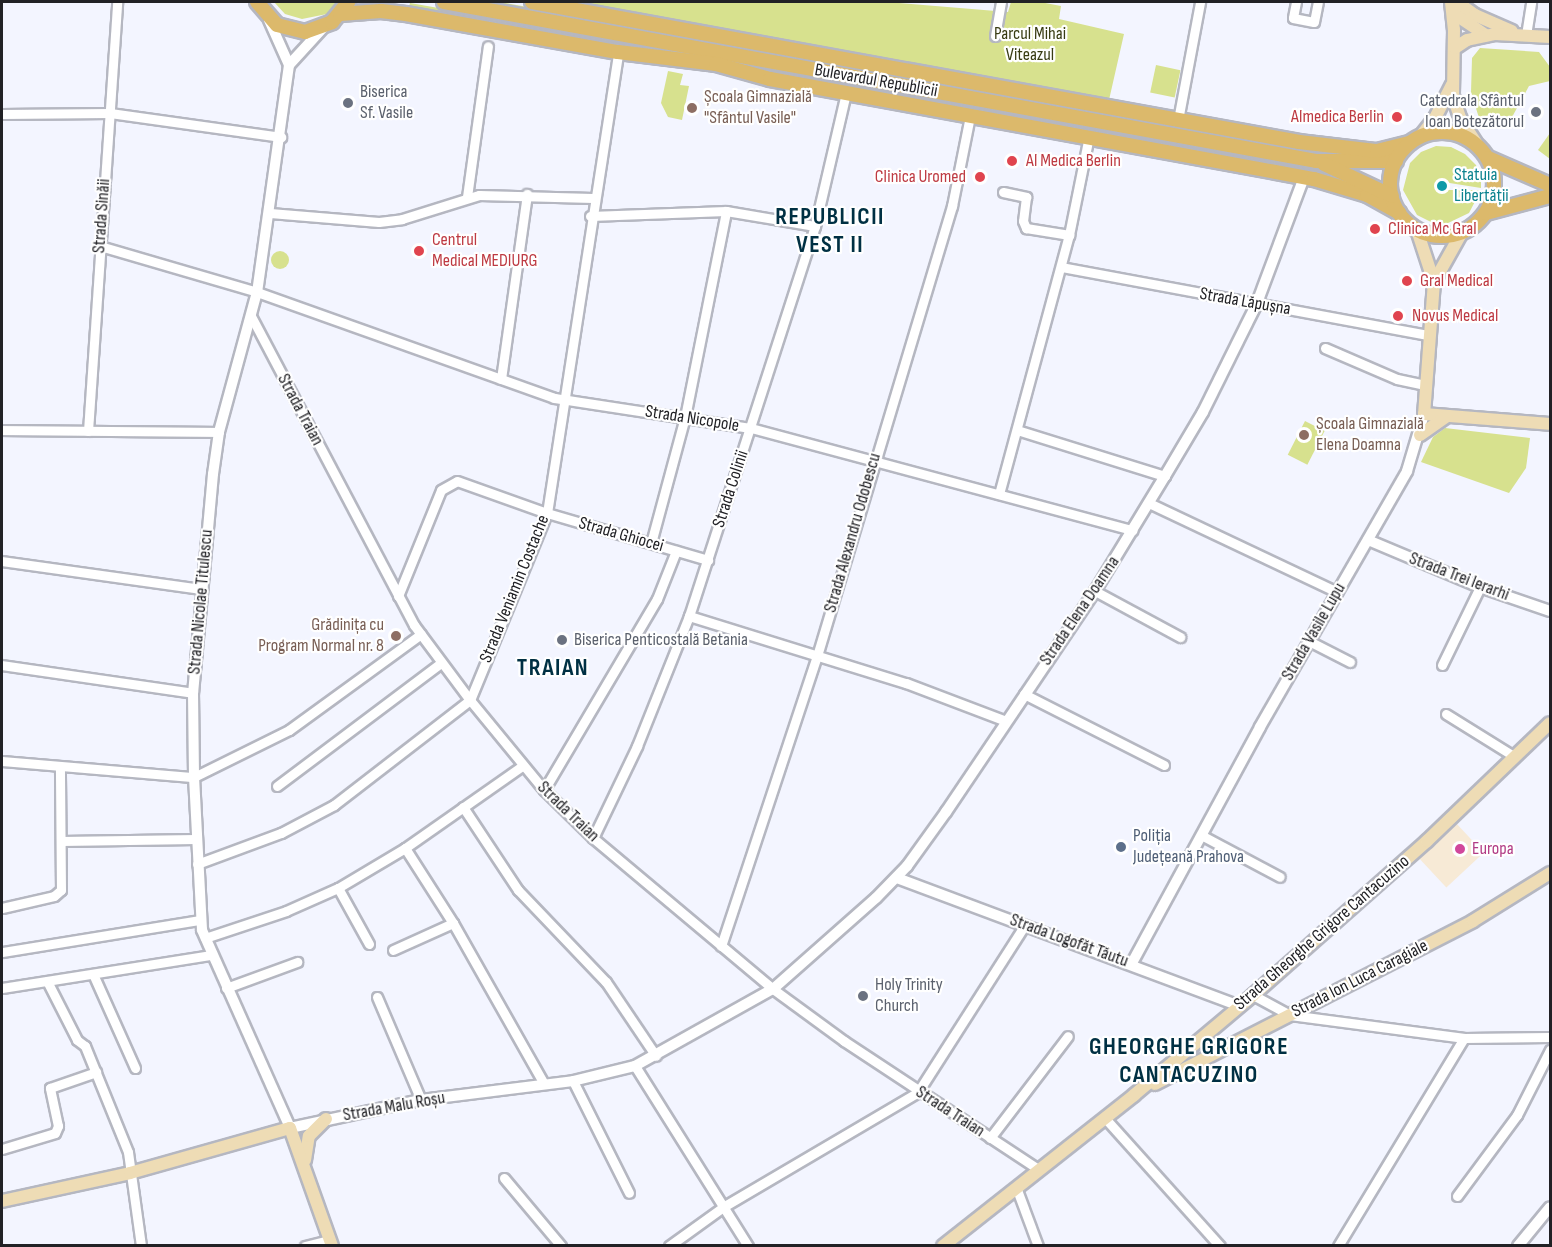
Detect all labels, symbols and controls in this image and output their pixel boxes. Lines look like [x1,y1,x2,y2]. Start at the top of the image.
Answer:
park label: Parcul Mihai Viteazul [994,24,1066,66]
street label: Bulevardul Republicii [813,60,939,102]
place label: Biserica Sf. Vasile [360,82,413,124]
place label: Școala Gimnazială "Sfântul Vasile" [704,87,812,130]
place label: Catedrala Sfântul Ioan Botezătorul [1420,91,1524,134]
marker: Biserica Sf. Vasile [341,96,355,110]
marker: Școala Gimnazială "Sfântul Vasile" [685,101,699,115]
marker: Catedrala Sfântul Ioan Botezătorul [1529,105,1543,119]
place label: Almedica Berlin [1291,106,1384,128]
marker: Almedica Berlin [1388,108,1406,126]
place label: Al Medica Berlin [1026,150,1121,172]
marker: Al Medica Berlin [1003,152,1021,170]
place label: Statuia Libertății [1454,165,1509,207]
place label: Clinica Uromed [875,166,966,188]
marker: Clinica Uromed [971,168,989,186]
street label: Strada Sinăii [89,178,115,254]
marker: Statuia Libertății [1435,179,1449,193]
district label: REPUBLICII VEST II [775,203,885,259]
place label: Clinica Mc Gral [1388,218,1477,240]
marker: Clinica Mc Gral [1366,220,1384,238]
place label: Centrul Medical MEDIURG [432,230,538,272]
marker: Centrul Medical MEDIURG [410,242,428,260]
place label: Gral Medical [1420,270,1493,292]
marker: Gral Medical [1398,272,1416,290]
street label: Strada Lăpușna [1198,283,1292,321]
place label: Novus Medical [1412,305,1498,327]
marker: Novus Medical [1389,307,1407,325]
street label: Strada Traian [272,370,328,450]
street label: Strada Nicopole [643,401,741,437]
place label: Școala Gimnazială Elena Doamna [1316,414,1424,456]
marker: Școala Gimnazială Elena Doamna [1297,428,1311,442]
street label: Strada Colinii [708,448,754,530]
street label: Strada Alexandru Odobescu [820,451,886,615]
street label: Strada Veniamin Costache [475,512,555,666]
street label: Strada Ghiocei [576,513,666,557]
street label: Strada Nicolae Titulescu [184,529,218,675]
street label: Strada Trei Ierarhi [1406,548,1512,606]
street label: Strada Elena Doamna [1035,552,1125,670]
street label: Strada Vasile Lupu [1277,579,1351,685]
place label: Grădinița cu Program Normal nr. 8 [258,615,384,658]
marker: Grădinița cu Program Normal nr. 8 [389,629,403,643]
place label: Biserica Penticostală Betania [574,629,748,651]
marker: Biserica Penticostală Betania [555,633,569,647]
district label: TRAIAN [517,654,589,682]
street label: Strada Traian [532,777,604,847]
place label: Poliția Județeană Prahova [1133,826,1244,868]
place label: Europa [1472,838,1514,860]
marker: Poliția Județeană Prahova [1114,840,1128,854]
marker: Europa [1453,842,1467,856]
street label: Strada Gheorghe Grigore Cantacuzino [1230,851,1414,1015]
street label: Strada Logofăt Tăutu [1007,910,1131,972]
street label: Strada Ion Luca Caragiale [1288,935,1432,1023]
place label: Holy Trinity Church [875,975,943,1018]
marker: Holy Trinity Church [856,989,870,1003]
district label: GHEORGHE GRIGORE CANTACUZINO [1089,1033,1289,1089]
street label: Strada Traian [911,1082,989,1142]
street label: Strada Malu Roșu [341,1087,447,1127]

